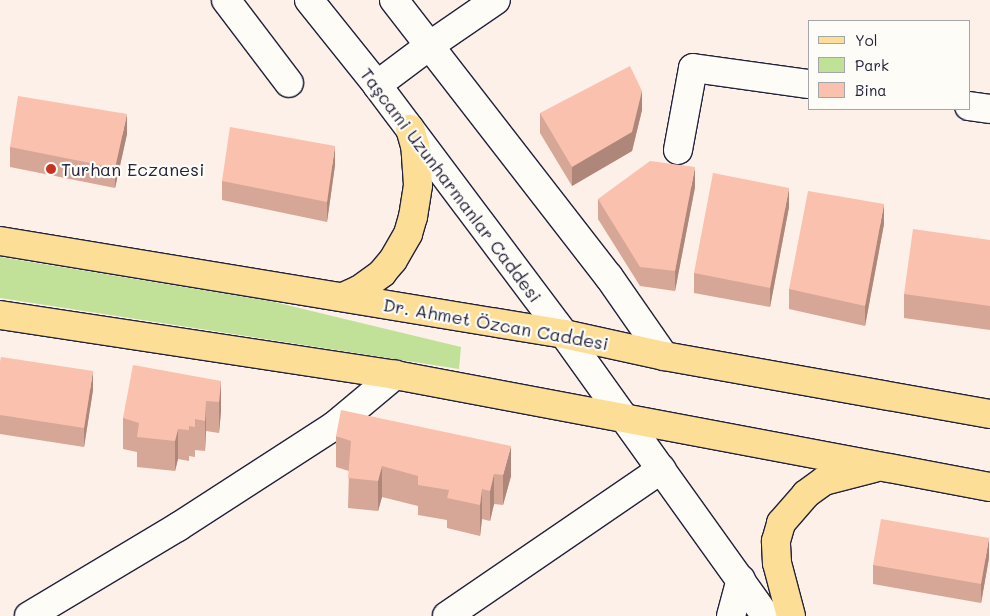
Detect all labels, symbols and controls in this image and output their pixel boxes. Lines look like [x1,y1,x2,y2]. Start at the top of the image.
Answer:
legend [808,20,970,110]
text: Yol [855,30,878,50]
text: Park [855,55,889,75]
street label: Taşcami Uzunharmanlar Caddesi [356,64,546,306]
text: Bina [855,80,887,100]
place label: Turhan Eczanesi [61,158,204,180]
marker: Turhan Eczanesi [45,163,57,175]
street label: Dr. Ahmet Özcan Caddesi [382,294,610,354]

